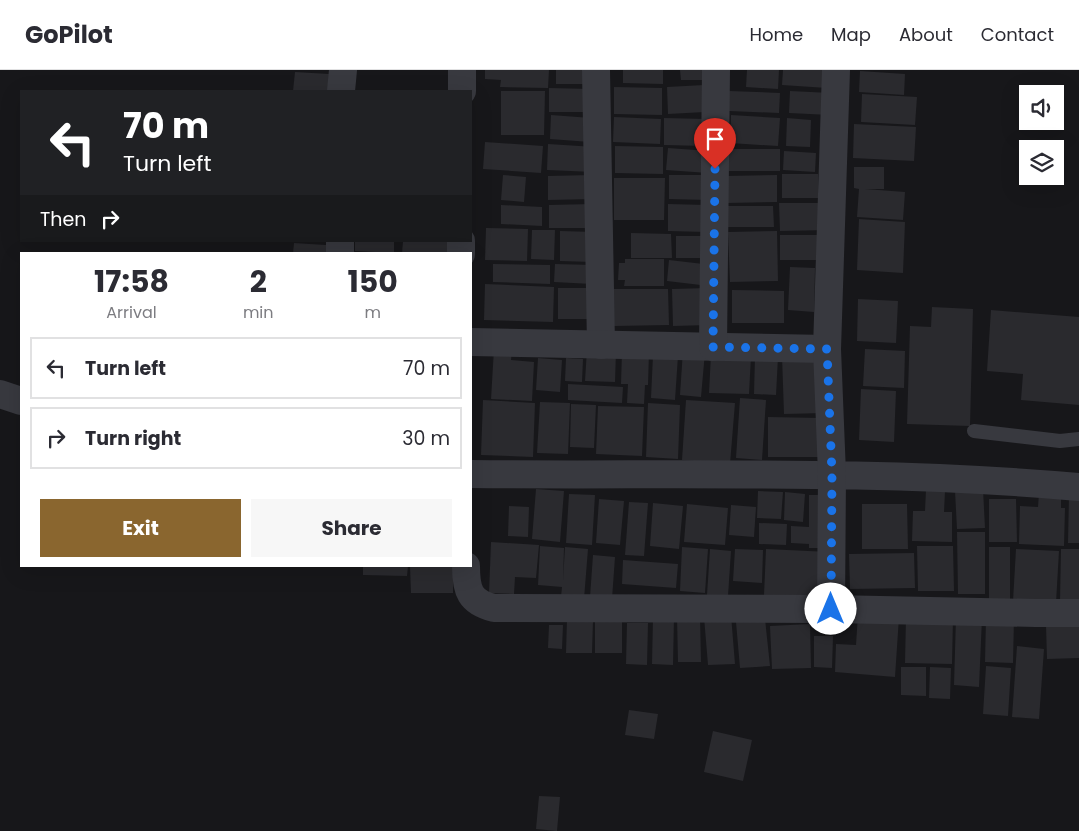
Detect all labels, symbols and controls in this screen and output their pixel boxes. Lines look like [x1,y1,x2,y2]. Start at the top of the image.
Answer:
text: GoPilot [25,18,113,51]
text: Home [749,22,803,47]
text: Map [831,22,871,47]
text: About [899,22,953,47]
text: Contact [981,22,1054,47]
map controls [1019,85,1064,185]
button: sound [1019,85,1064,130]
text: 70 m [123,101,209,150]
icon: left [40,110,105,175]
pin [694,118,736,169]
icon: arrive [701,125,729,153]
button: layers [1019,140,1064,185]
text: Turn left [123,148,211,179]
icon: right [96,205,124,233]
text: Then [40,206,86,233]
text: 17:58 [94,260,169,303]
text: 2 [250,260,267,303]
text: 150 [348,260,398,303]
text: Arrival [106,301,157,324]
text: min [243,301,274,324]
text: m [365,301,381,324]
icon: left [42,354,70,382]
text: Turn left [85,355,166,382]
text: 70 m [403,355,450,382]
icon: right [42,424,70,452]
text: Turn right [85,425,181,452]
text: 30 m [402,425,450,452]
button: Exit [40,499,241,557]
button: Share [251,499,452,557]
position arrow [804,582,856,634]

